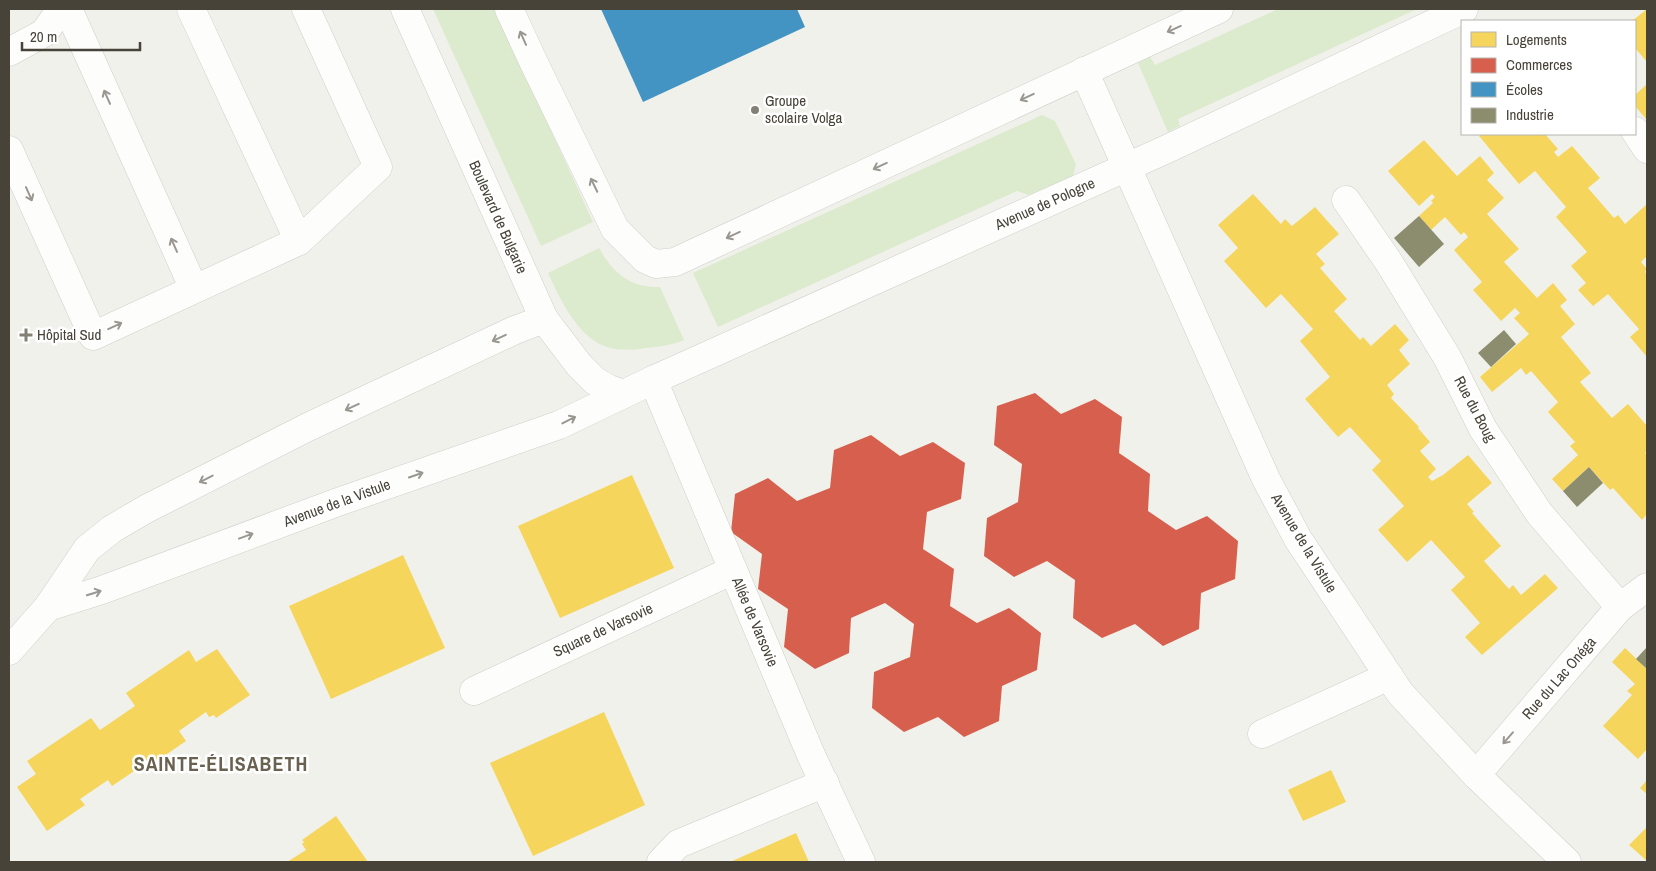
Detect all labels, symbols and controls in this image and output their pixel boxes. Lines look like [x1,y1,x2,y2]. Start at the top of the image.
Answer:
scale bar [22,20,140,52]
legend [1461,20,1636,135]
one-way arrow [1167,24,1182,34]
text: 20 m [30,26,57,47]
text: Logements [1506,29,1567,50]
one-way arrow [517,31,527,46]
text: Commerces [1506,54,1572,75]
text: Écoles [1506,79,1543,100]
one-way arrow [102,90,112,105]
place label: Groupe scolaire Volga [765,90,842,128]
one-way arrow [1020,93,1035,103]
marker: Groupe scolaire Volga [749,104,761,116]
text: Industrie [1506,104,1554,125]
street label: Boulevard de Bulgarie [464,157,533,277]
one-way arrow [873,162,888,172]
street label: Avenue de Pologne [991,172,1098,235]
one-way arrow [588,177,598,192]
one-way arrow [24,186,34,201]
one-way arrow [726,231,741,241]
one-way arrow [168,238,178,253]
one-way arrow [107,321,122,331]
place label: Hôpital Sud [37,324,101,345]
marker: Hôpital Sud [19,328,33,342]
one-way arrow [492,333,507,343]
street label: Rue du Boug [1449,372,1502,446]
one-way arrow [345,402,360,412]
one-way arrow [561,415,576,425]
one-way arrow [408,470,423,479]
street label: Avenue de la Vistule [279,473,393,532]
one-way arrow [199,475,214,484]
street label: Avenue de la Vistule [1266,488,1342,596]
one-way arrow [238,531,254,540]
street label: Allée de Varsovie [727,573,784,670]
one-way arrow [86,587,102,597]
street label: Square de Varsovie [549,597,656,662]
street label: Rue du Lac Onéga [1517,632,1601,724]
one-way arrow [1503,731,1514,744]
district label: SAINTE-ÉLISABETH [134,750,308,777]

